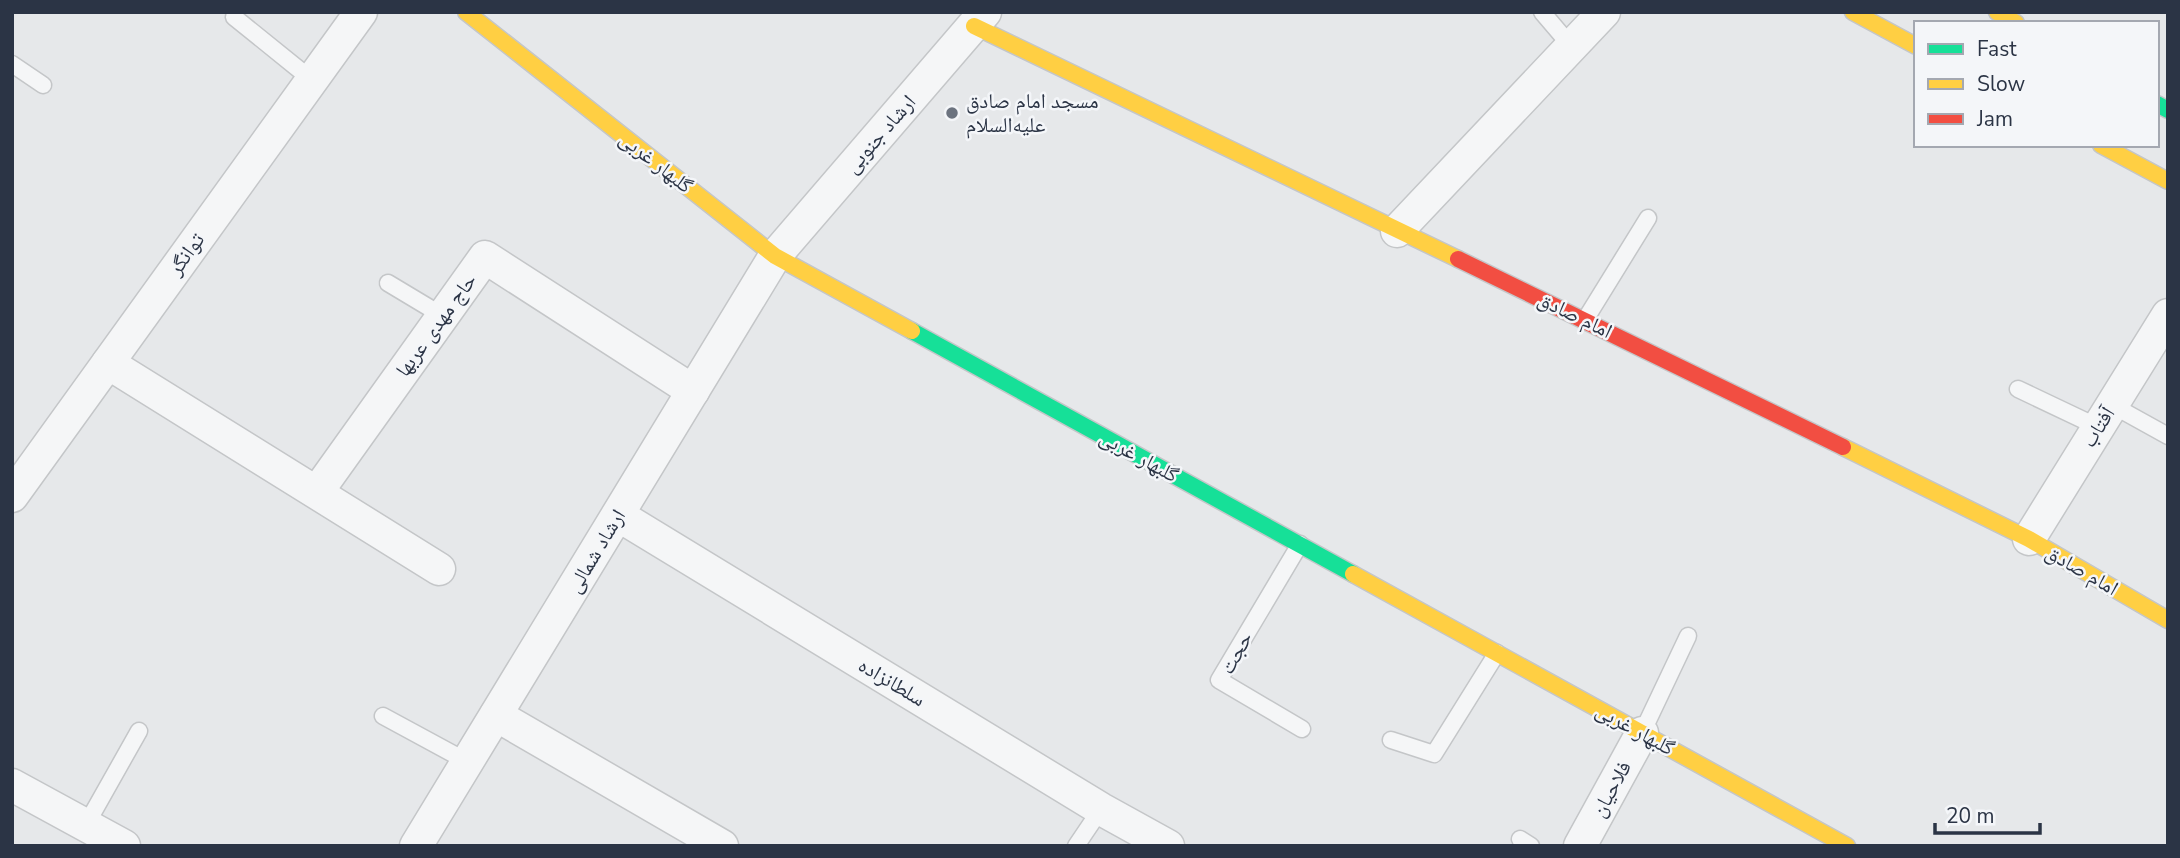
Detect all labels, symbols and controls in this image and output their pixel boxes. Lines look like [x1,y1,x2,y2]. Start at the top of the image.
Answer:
legend [1914,21,2159,147]
text: Fast [1977,35,2017,63]
text: Slow [1977,70,2026,98]
place label: مسجد امام صادق علیه‌السلام [966,87,1099,139]
street label: ارشاد جنوبی [838,89,922,179]
marker: مسجد امام صادق علیه‌السلام [944,105,960,121]
text: Jam [1976,105,2013,133]
street label: گلبهار غربی [613,124,699,200]
street label: توانگر [161,227,211,282]
street label: حاج مهدی عربها [389,268,483,382]
street label: امام صادق [1533,285,1617,345]
street label: آفتاب [2075,401,2122,453]
street label: گلبهار غربی [1095,423,1184,489]
street label: ارشاد شمالی [560,504,632,598]
street label: امام صادق [2041,538,2123,602]
street label: حجت [1213,627,1259,679]
street label: سلطانزاده [853,651,931,713]
street label: گلبهار غربی [1591,696,1680,762]
street label: فلاحیان [1584,756,1638,822]
scale bar [1935,792,2040,836]
text: 20 m [1946,802,1995,830]

